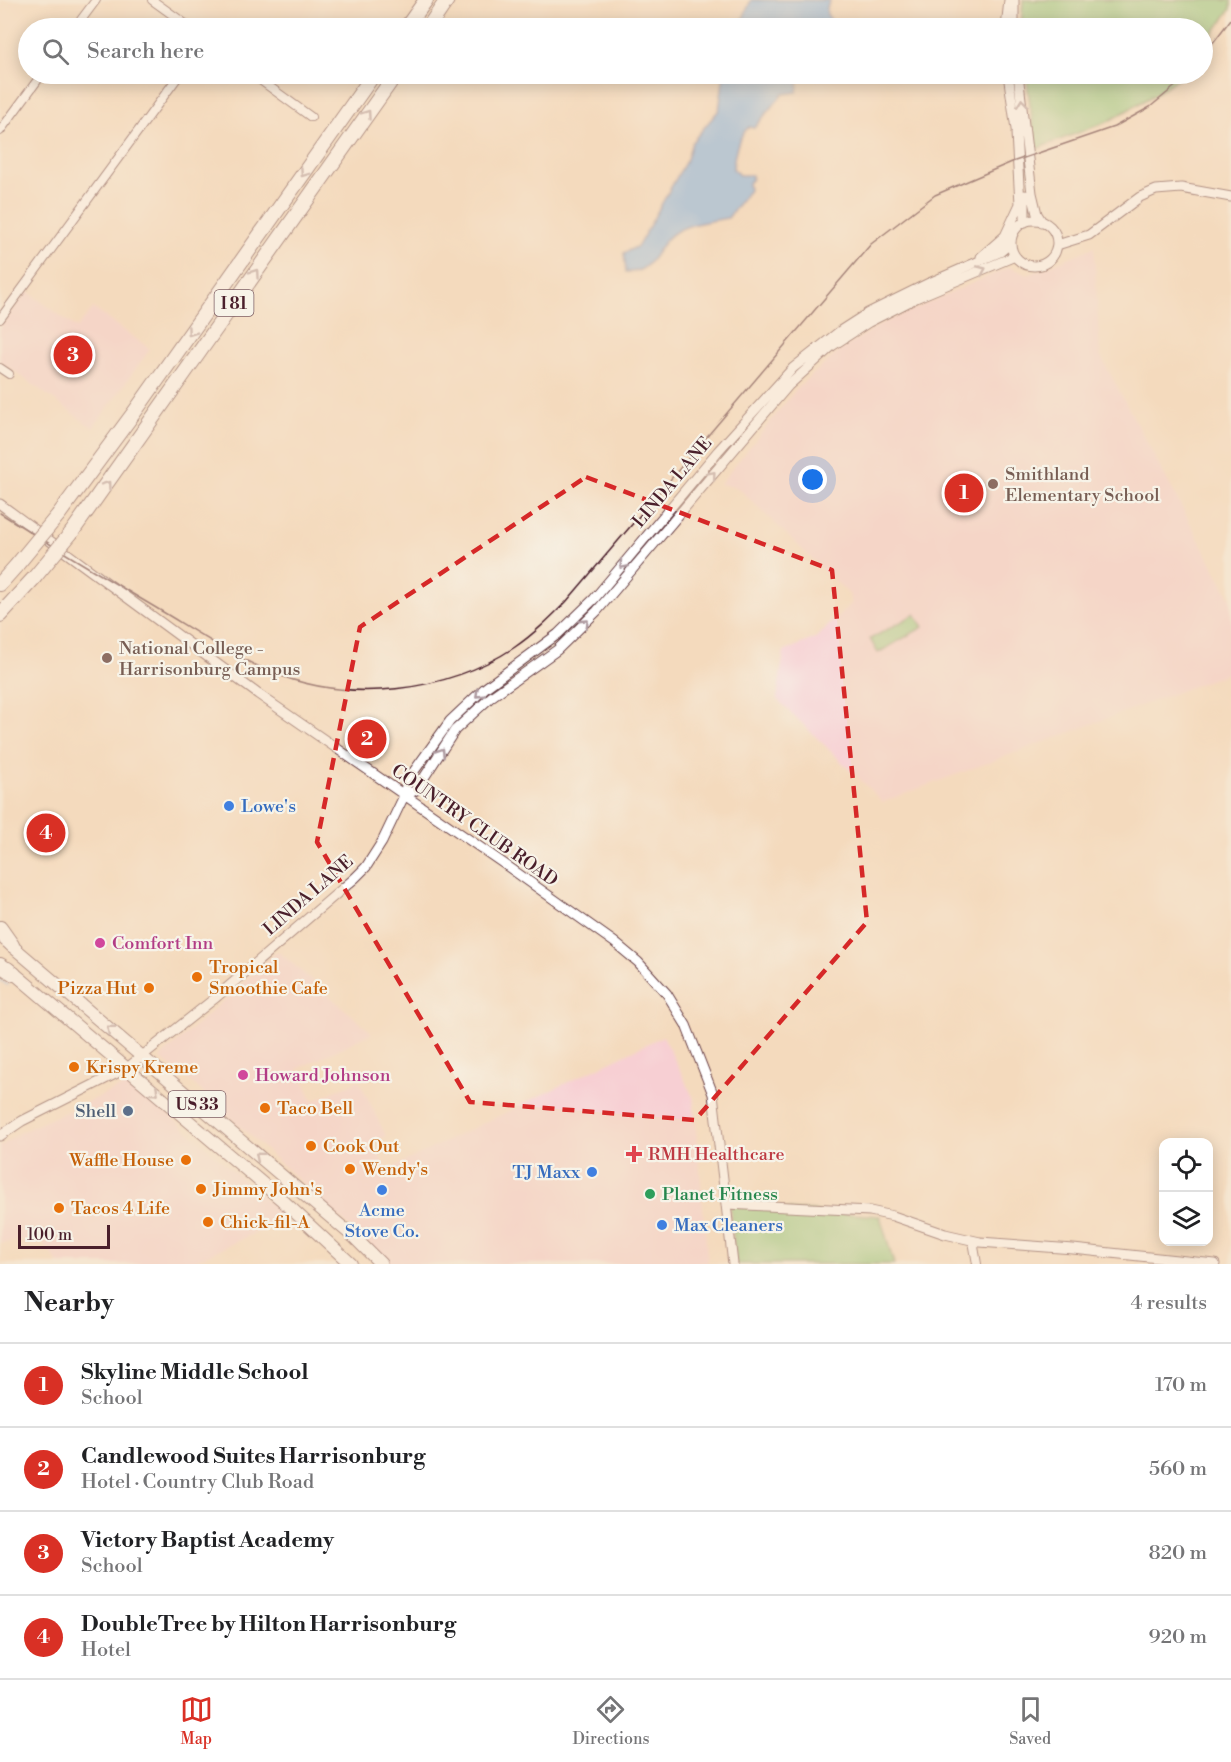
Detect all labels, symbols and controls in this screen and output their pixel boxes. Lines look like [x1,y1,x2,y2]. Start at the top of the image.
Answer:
search box [18,18,1213,84]
icon: search [39,35,72,68]
text: Search here [87,38,204,65]
one-way arrow [1016,98,1029,107]
one-way arrow [360,109,371,120]
one-way arrow [300,166,311,177]
one-way arrow [976,265,987,277]
one-way arrow [248,269,259,280]
road number: I 81 [214,290,254,316]
one-way arrow [187,325,198,336]
pin: 3 [54,332,92,378]
street label: LINDA LANE [628,432,717,533]
place label: Smithland Elementary School [1005,463,1160,507]
your location [798,465,827,494]
pin: 1 [944,470,984,516]
one-way arrow [705,471,716,482]
marker: Smithland Elementary School [986,477,1000,491]
one-way arrow [99,480,110,491]
one-way arrow [620,558,631,569]
one-way arrow [578,619,588,630]
place label: National College - Harrisonburg Campus [119,637,300,681]
marker: National College - Harrisonburg Campus [100,651,114,665]
one-way arrow [475,687,485,698]
pin: 2 [348,716,386,762]
one-way arrow [433,748,445,758]
street label: COUNTRY CLUB ROAD [387,759,563,892]
place label: Lowe's [241,795,296,818]
marker: Lowe's [222,799,236,813]
pin: 4 [26,810,66,856]
street label: LINDA LANE [259,850,358,941]
place label: Comfort Inn [112,932,213,955]
marker: Comfort Inn [93,936,107,950]
place label: Tropical Smoothie Cafe [209,956,328,1000]
marker: Tropical Smoothie Cafe [190,970,204,984]
place label: Pizza Hut [58,977,138,1000]
marker: Pizza Hut [142,981,156,995]
one-way arrow [106,1026,117,1037]
place label: Krispy Kreme [86,1056,198,1079]
marker: Krispy Kreme [67,1060,81,1074]
place label: Howard Johnson [255,1064,391,1087]
marker: Howard Johnson [236,1068,250,1082]
one-way arrow [148,1085,159,1096]
road number: US 33 [168,1091,226,1117]
place label: Taco Bell [277,1097,354,1120]
place label: Shell [75,1100,117,1123]
marker: Taco Bell [258,1101,272,1115]
marker: Shell [121,1104,135,1118]
place label: Cook Out [323,1135,400,1158]
map controls [1159,1138,1213,1246]
button: locate [1159,1138,1213,1192]
marker: Cook Out [304,1139,318,1153]
place label: RMH Healthcare [648,1143,785,1166]
marker: RMH Healthcare [625,1145,643,1163]
place label: Waffle House [68,1149,174,1172]
one-way arrow [255,1152,266,1163]
marker: Waffle House [179,1153,193,1167]
place label: Wendy's [361,1158,428,1181]
place label: TJ Maxx [512,1161,581,1184]
marker: Wendy's [343,1162,357,1176]
marker: TJ Maxx [585,1165,599,1179]
place label: Jimmy John's [212,1178,322,1201]
marker: Jimmy John's [194,1182,208,1196]
marker: Acme Stove Co. [375,1183,389,1197]
place label: Planet Fitness [662,1183,778,1206]
marker: Planet Fitness [643,1187,657,1201]
button: layers [1159,1192,1213,1246]
place label: Tacos 4 Life [71,1197,170,1220]
place label: Acme Stove Co. [345,1199,419,1243]
marker: Tacos 4 Life [52,1201,66,1215]
place label: Chick-fil-A [220,1211,311,1234]
place label: Max Cleaners [674,1214,783,1237]
marker: Chick-fil-A [201,1215,215,1229]
marker: Max Cleaners [655,1218,669,1232]
scale bar [18,1222,110,1250]
text: 100 m [27,1225,72,1245]
text: Nearby [24,1287,114,1319]
text: 4 results [1130,1291,1207,1316]
text: Skyline Middle School [81,1359,309,1386]
text: 1 [39,1373,48,1398]
text: 170 m [1155,1373,1207,1398]
text: School [81,1386,143,1411]
text: Candlewood Suites Harrisonburg [81,1443,426,1470]
text: 2 [37,1457,50,1482]
text: 560 m [1149,1457,1207,1482]
text: Hotel · Country Club Road [81,1470,314,1495]
text: Victory Baptist Academy [81,1527,334,1554]
text: 3 [37,1541,50,1566]
text: 820 m [1148,1541,1207,1566]
text: School [81,1554,143,1579]
text: DoubleTree by Hilton Harrisonburg [81,1611,456,1638]
text: 4 [37,1625,50,1650]
text: 920 m [1149,1625,1207,1650]
text: Hotel [81,1638,131,1663]
tab: Map [180,1693,213,1749]
tab: Directions [572,1693,650,1749]
tab: Saved [1009,1693,1051,1749]

